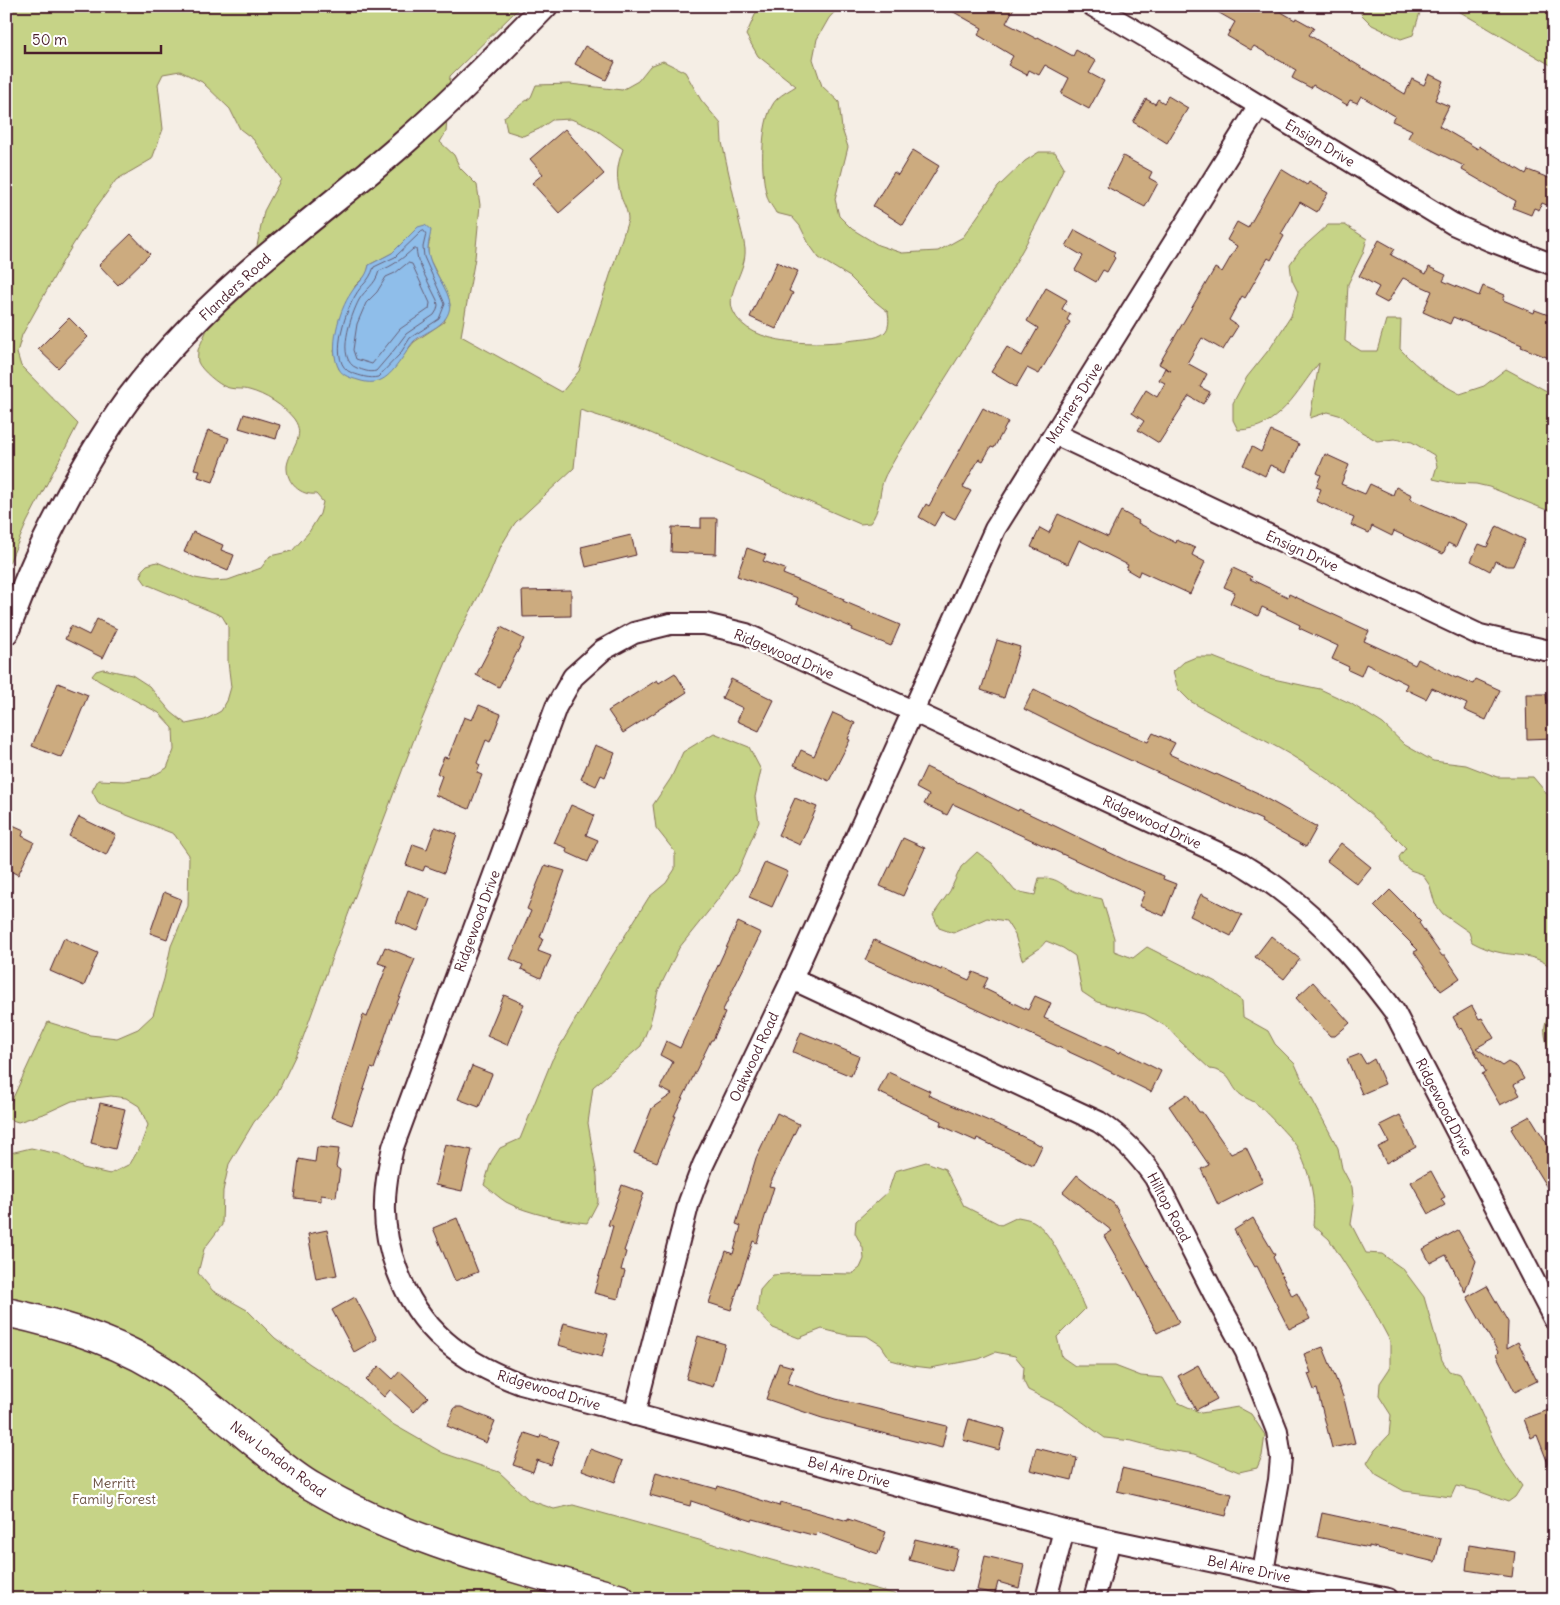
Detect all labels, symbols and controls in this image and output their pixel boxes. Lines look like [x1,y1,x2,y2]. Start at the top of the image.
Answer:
scale bar [25,22,161,54]
text: 50 m [32,30,67,49]
street label: Ensign Drive [1282,115,1358,171]
street label: Flanders Road [196,249,274,325]
street label: Mariners Drive [1042,359,1106,447]
street label: Ensign Drive [1263,526,1341,576]
street label: Ridgewood Drive [731,625,837,683]
street label: Ridgewood Drive [1100,791,1204,853]
street label: Ridgewood Drive [450,868,504,974]
street label: Oakwood Road [725,1009,783,1105]
street label: Ridgewood Drive [1412,1055,1476,1159]
street label: Hilltop Road [1143,1169,1195,1245]
street label: Ridgewood Drive [495,1366,603,1414]
street label: New London Road [227,1417,329,1501]
street label: Bel Aire Drive [806,1452,892,1492]
park label: Merritt Family Forest [72,1474,156,1508]
street label: Bel Aire Drive [1206,1551,1292,1587]

